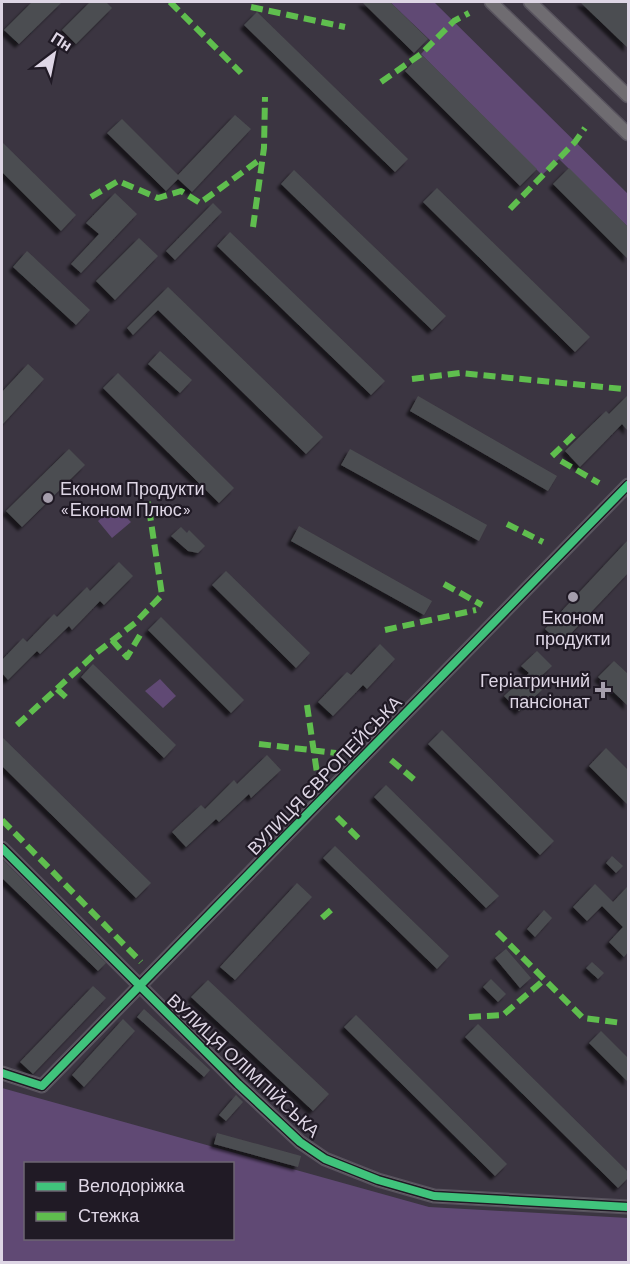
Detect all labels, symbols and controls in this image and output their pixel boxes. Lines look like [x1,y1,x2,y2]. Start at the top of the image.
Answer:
north arrow [24,24,84,84]
text: Пн [48,27,76,55]
place label: Економ Продукти «Економ Плюс» [60,477,204,520]
marker: Економ Продукти «Економ Плюс» [41,491,55,505]
marker: Економ продукти [566,590,580,604]
place label: Економ продукти [535,606,611,649]
place label: Геріатричний пансіонат [480,669,590,712]
marker: Геріатричний пансіонат [594,681,612,699]
street label: ВУЛИЦЯ ЄВРОПЕЙСЬКА [242,691,406,859]
street label: ВУЛИЦЯ ОЛІМПІЙСЬКА [163,989,325,1141]
legend [24,1162,234,1240]
text: Велодоріжка [78,1174,186,1196]
text: Стежка [78,1204,140,1226]

